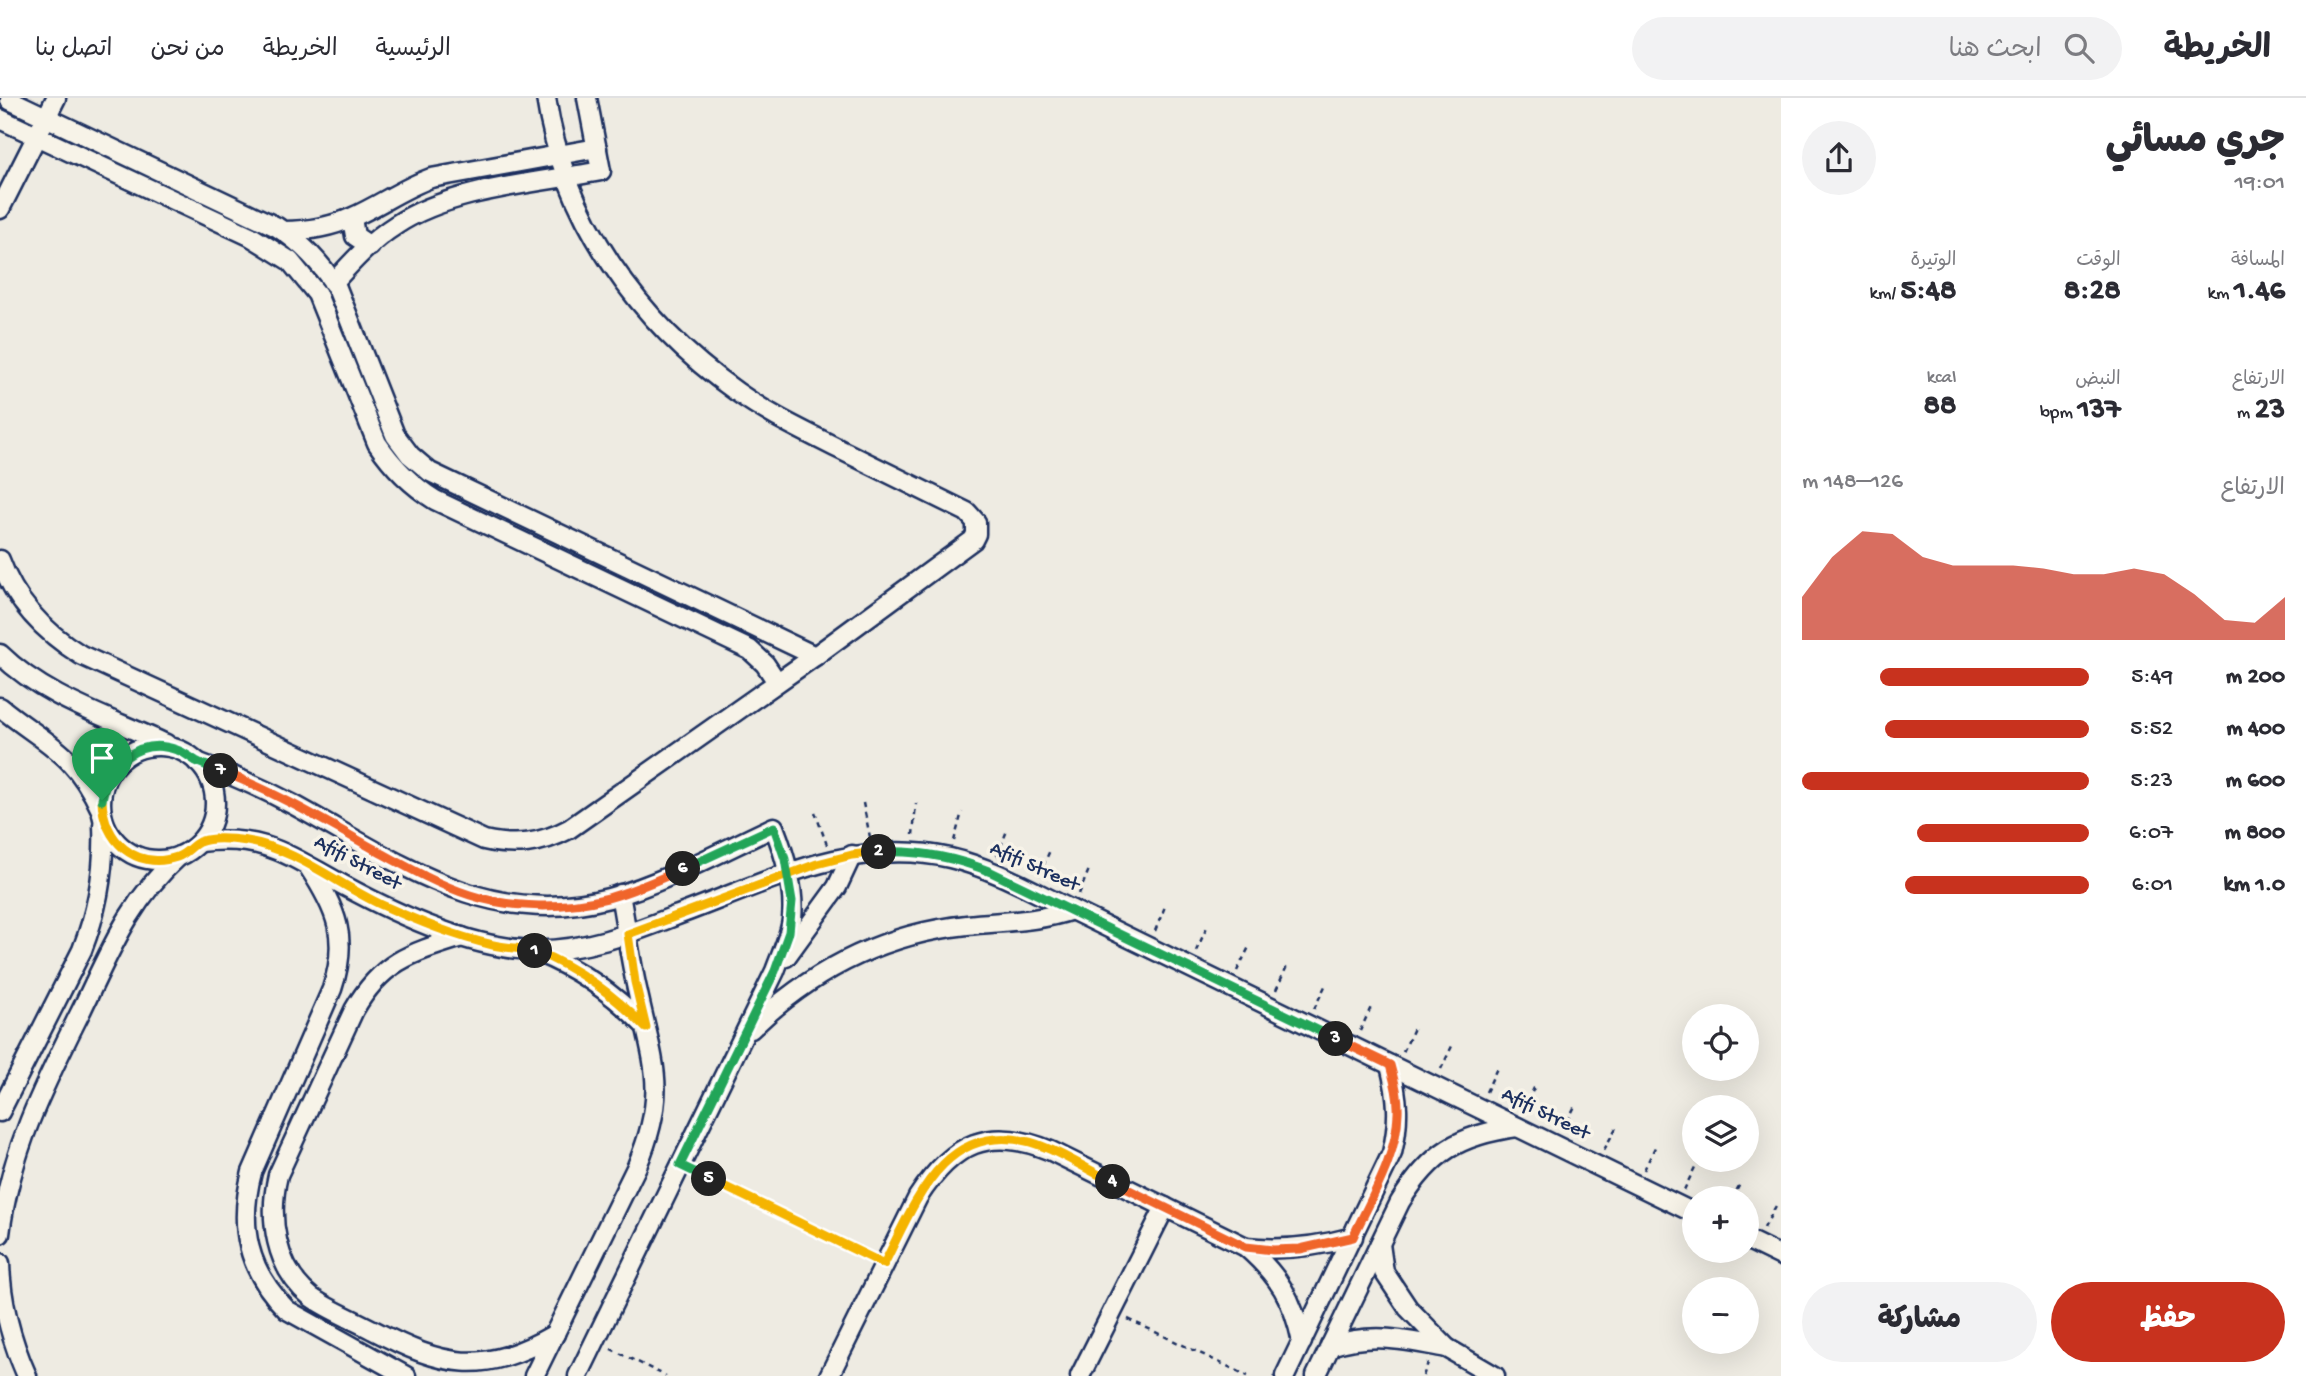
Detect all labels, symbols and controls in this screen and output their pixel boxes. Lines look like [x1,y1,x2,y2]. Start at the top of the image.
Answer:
search box [1632,17,2122,80]
icon: search [2060,29,2098,67]
text: الخريطة [2164,32,2271,70]
text: اتصل بنا [35,36,112,65]
text: من نحن [150,36,225,65]
text: الخريطة [263,36,338,65]
text: الرئيسية [376,36,451,65]
text: ابحث هنا [1949,36,2042,67]
button: share [1802,121,1876,195]
text: جري مسائي [2106,122,2285,166]
text: 19:01 [2235,170,2285,197]
text: الوتيرة [1910,250,1956,273]
text: الوقت [2076,250,2121,273]
text: المسافة [2231,250,2285,273]
text: 5:48 [1901,275,1956,310]
text: 8:28 [2064,275,2121,310]
text: 1.46 [2234,275,2285,310]
text: /km [1869,283,1901,306]
text: km [2208,283,2234,306]
text: kcal [1927,367,1956,390]
text: النبض [2075,369,2121,392]
text: الارتفاع [2232,369,2285,392]
text: 88 [1923,390,1956,425]
text: 137 [2077,394,2121,429]
text: 23 [2255,394,2285,429]
text: bpm [2040,402,2077,425]
text: m [2237,402,2255,425]
text: 126–148 m [1802,469,1903,496]
text: الارتفاع [2221,476,2285,503]
text: 5:49 [2131,664,2173,691]
text: 200 m [2226,664,2285,691]
text: 5:52 [2130,716,2173,743]
text: 400 m [2226,716,2285,743]
pin [72,728,132,800]
icon: arrive [83,739,121,777]
pin: 7 [204,754,238,788]
text: 7 [216,759,225,782]
text: 5:23 [2130,768,2173,795]
text: 600 m [2225,768,2285,795]
text: 6:07 [2129,820,2173,847]
text: 800 m [2224,820,2285,847]
street label: Afifi Street [309,831,407,899]
pin: 2 [862,834,896,870]
street label: Afifi Street [985,837,1085,900]
text: 2 [874,840,883,863]
pin: 6 [666,852,700,886]
text: 6 [678,857,687,880]
text: 6:01 [2132,872,2173,899]
text: 1.0 km [2223,872,2285,899]
pin: 1 [518,934,552,968]
text: 1 [531,939,538,962]
map controls [1682,1004,1759,1354]
button: locate [1682,1004,1759,1081]
pin: 3 [1318,1021,1354,1056]
text: 3 [1331,1027,1340,1050]
street label: Afifi Street [1497,1083,1595,1148]
button: layers [1682,1095,1759,1172]
pin: 5 [692,1162,726,1196]
pin: 4 [1096,1164,1130,1200]
text: 5 [704,1167,714,1190]
text: 4 [1108,1170,1117,1193]
button: + [1682,1186,1759,1263]
button: − [1682,1277,1759,1354]
button: مشاركة [1802,1282,2037,1362]
button: حفظ [2051,1282,2285,1362]

